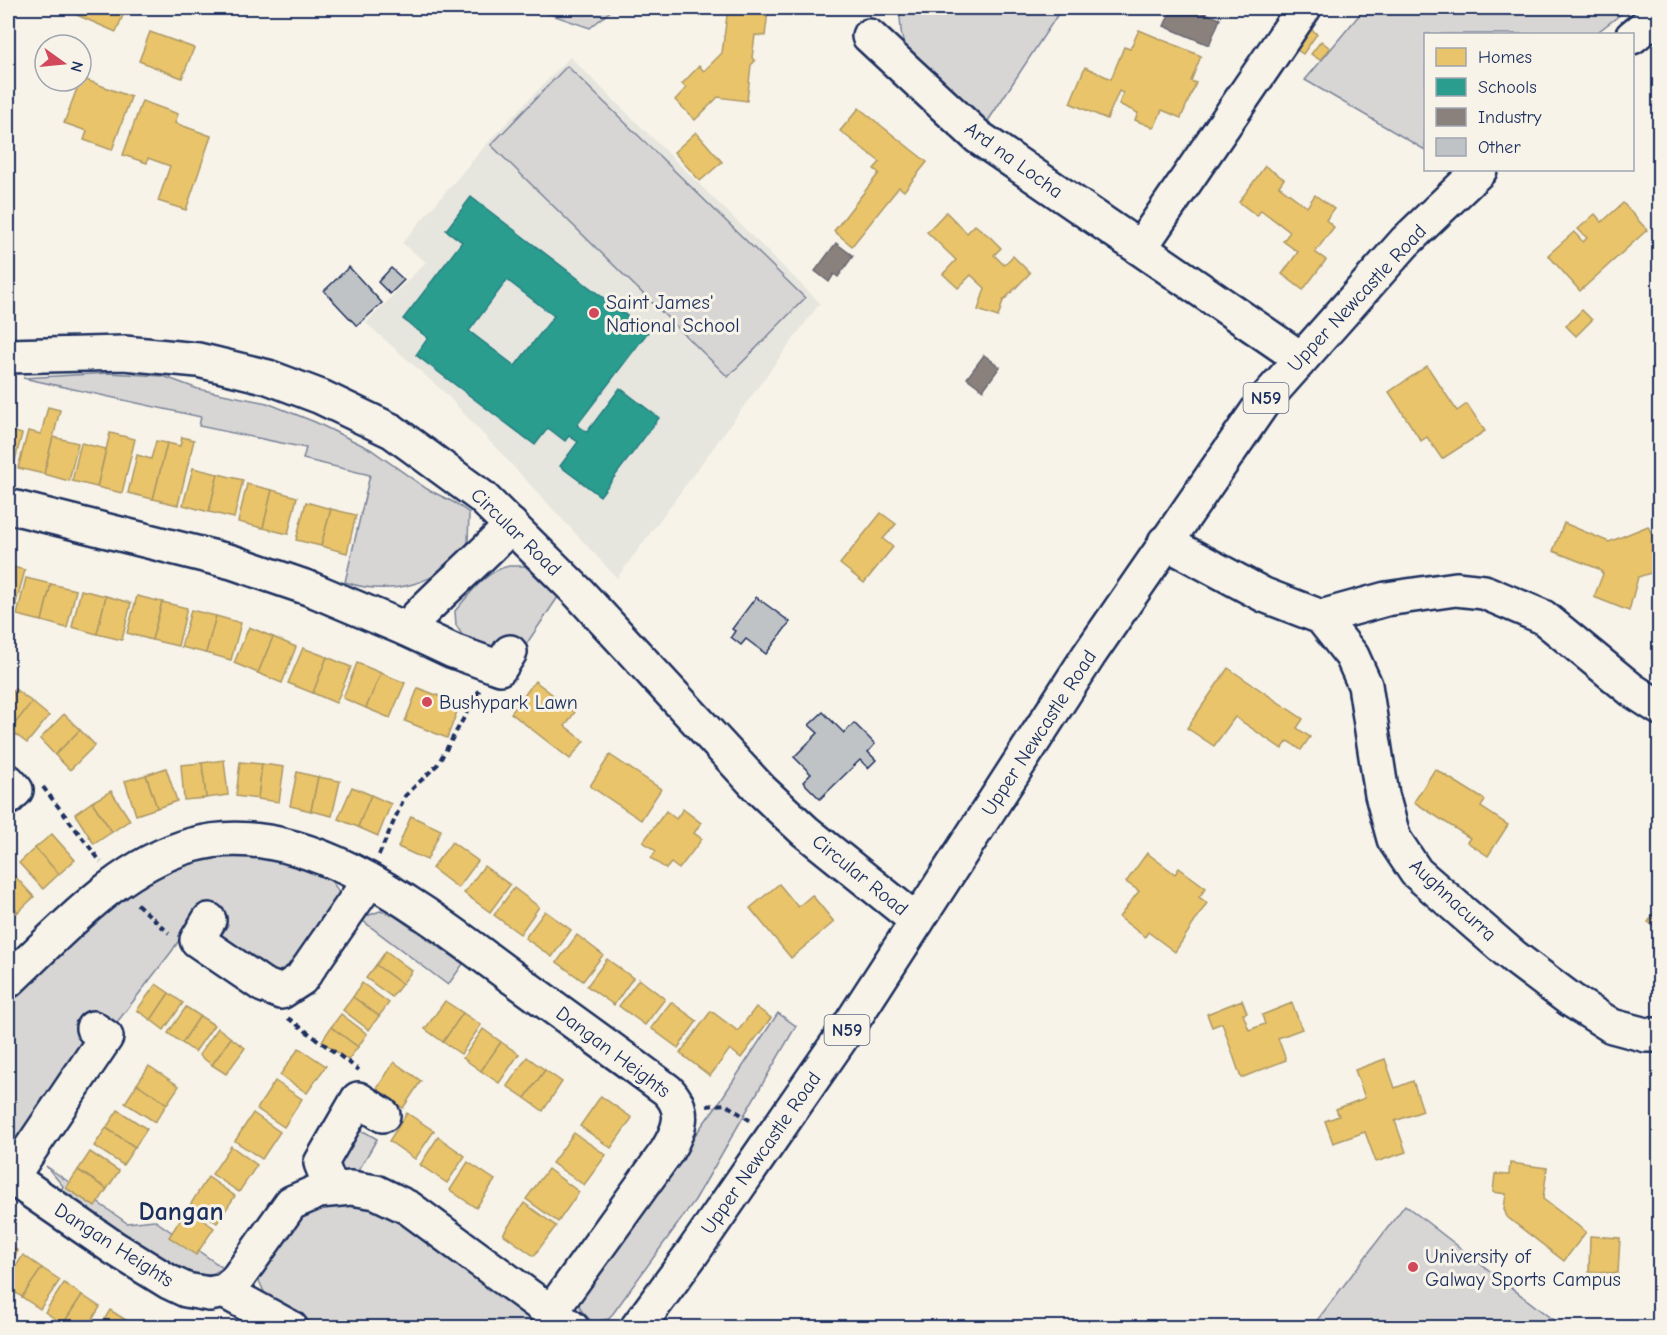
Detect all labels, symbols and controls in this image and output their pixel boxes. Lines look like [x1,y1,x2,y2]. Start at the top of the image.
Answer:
north arrow [33,33,93,93]
legend [1424,33,1634,171]
text: Homes [1478,47,1532,68]
text: N [66,59,87,74]
text: Schools [1478,77,1537,98]
text: Industry [1478,107,1543,128]
street label: Ard na Locha [961,117,1067,203]
text: Other [1478,137,1521,158]
street label: Upper Newcastle Road [1283,220,1431,376]
place label: Saint James' National School [606,291,740,337]
marker: Saint James' National School [587,306,601,320]
road number: N59 [1244,383,1288,413]
street label: Circular Road [466,483,566,581]
street label: Upper Newcastle Road [977,646,1101,820]
place label: Bushypark Lawn [439,691,578,714]
marker: Bushypark Lawn [420,695,434,709]
street label: Circular Road [807,829,913,921]
street label: Aughnacurra [1405,854,1501,946]
street label: Dangan Heights [551,1002,675,1102]
road number: N59 [824,1015,870,1045]
street label: Upper Newcastle Road [696,1067,826,1239]
district label: Dangan [138,1197,224,1227]
street label: Dangan Heights [50,1198,178,1292]
place label: University of Galway Sports Campus [1425,1245,1621,1291]
marker: University of Galway Sports Campus [1406,1260,1420,1274]

